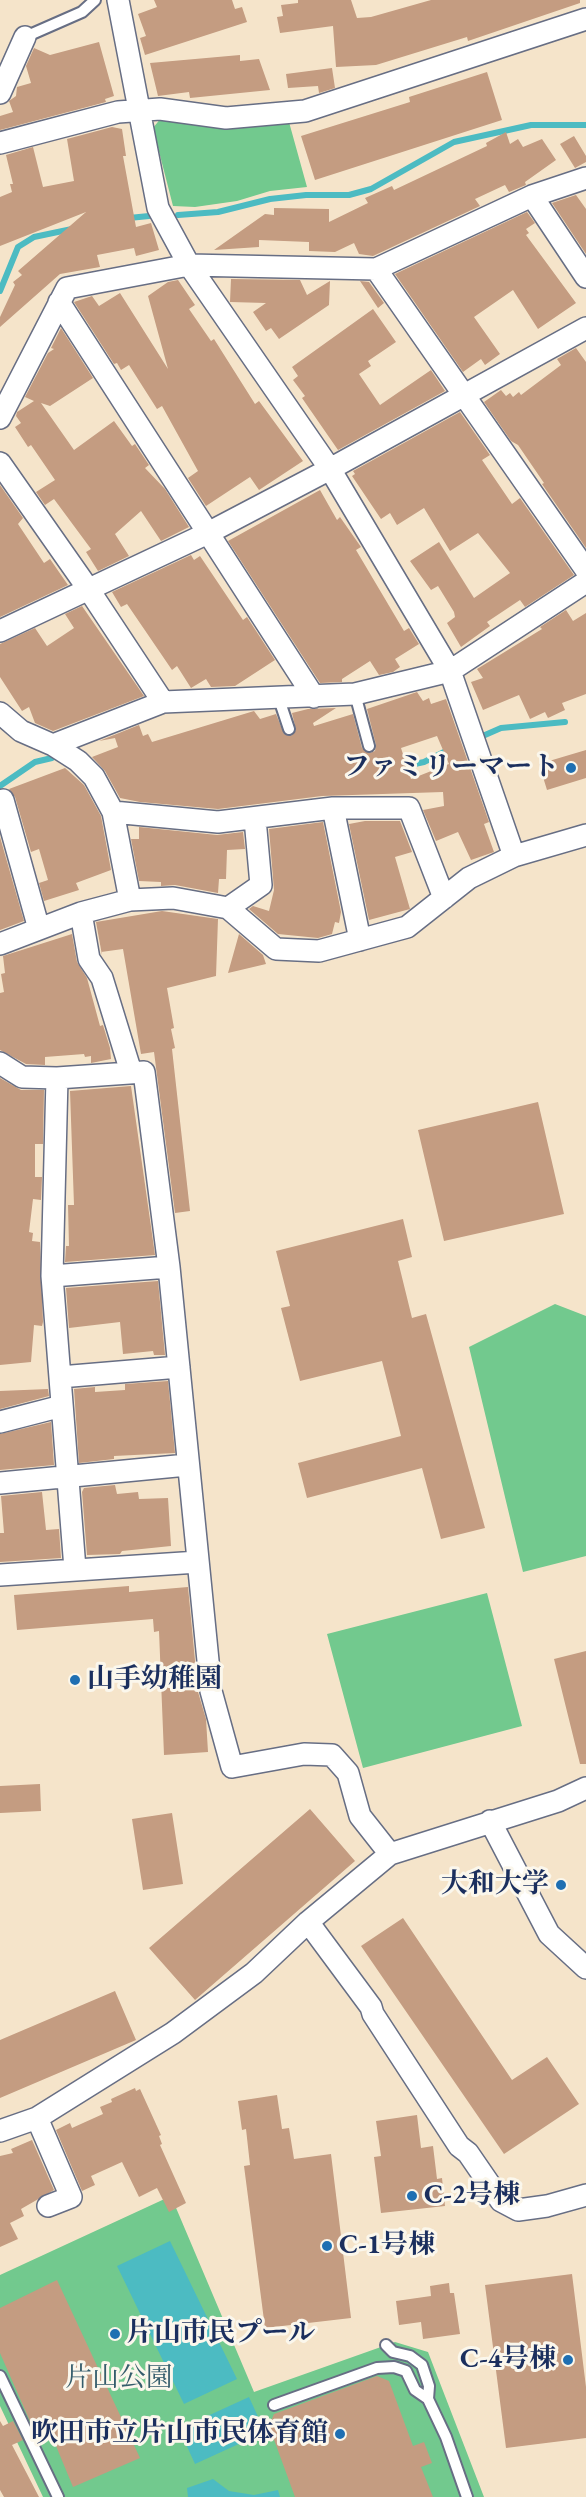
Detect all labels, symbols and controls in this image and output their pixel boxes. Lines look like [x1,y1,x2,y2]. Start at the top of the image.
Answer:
place label: ファミリーマート [343,752,559,784]
marker: ファミリーマート [564,761,578,775]
place label: 山手幼稚園 [87,1664,222,1696]
marker: 山手幼稚園 [68,1673,82,1687]
place label: 大和大学 [441,1869,549,1901]
marker: 大和大学 [554,1878,568,1892]
place label: C-2号棟 [424,2180,520,2212]
marker: C-2号棟 [405,2189,419,2203]
place label: C-1号棟 [339,2230,435,2262]
marker: C-1号棟 [320,2239,334,2253]
place label: 片山市民プール [127,2318,315,2350]
marker: 片山市民プール [108,2327,122,2341]
place label: C-4号棟 [460,2344,556,2376]
marker: C-4号棟 [561,2353,575,2367]
park label: 片山公園 [65,2363,173,2395]
place label: 吹田市立片山市民体育館 [31,2418,328,2450]
marker: 吹田市立片山市民体育館 [333,2427,347,2441]

